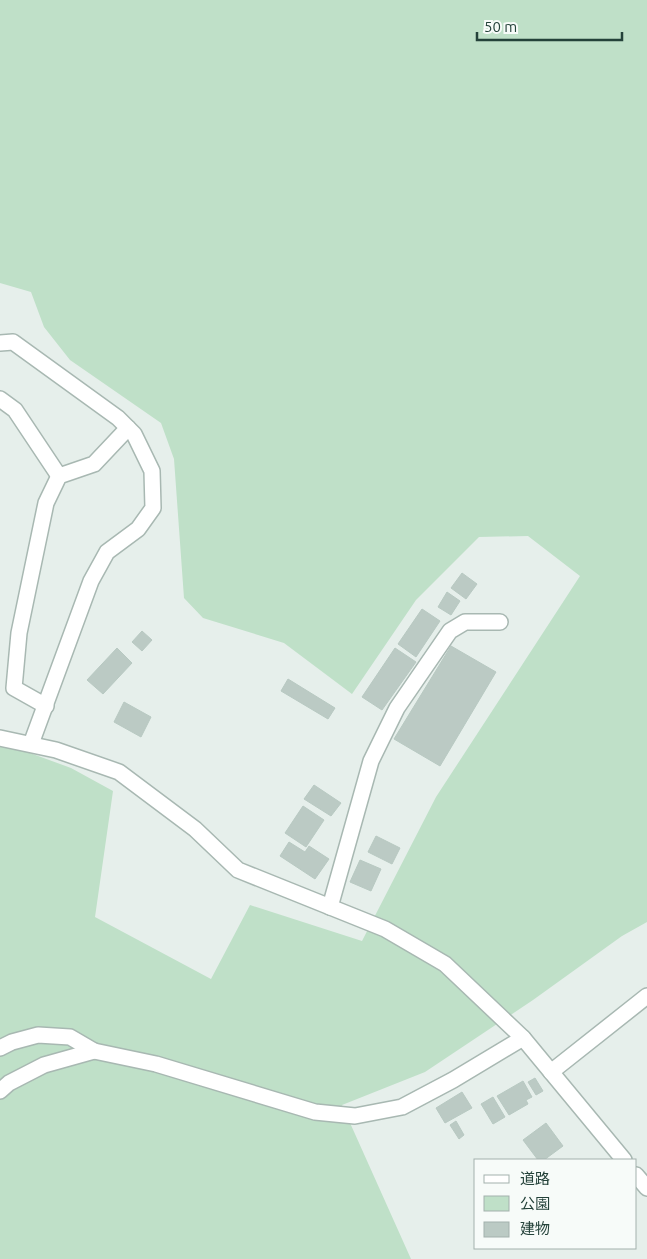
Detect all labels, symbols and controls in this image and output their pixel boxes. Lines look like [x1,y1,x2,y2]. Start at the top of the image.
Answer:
scale bar [477,10,622,42]
text: 50 m [484,18,517,35]
legend [474,1159,637,1249]
text: 道路 [520,1170,550,1187]
text: 公園 [520,1195,550,1212]
text: 建物 [520,1220,550,1237]

